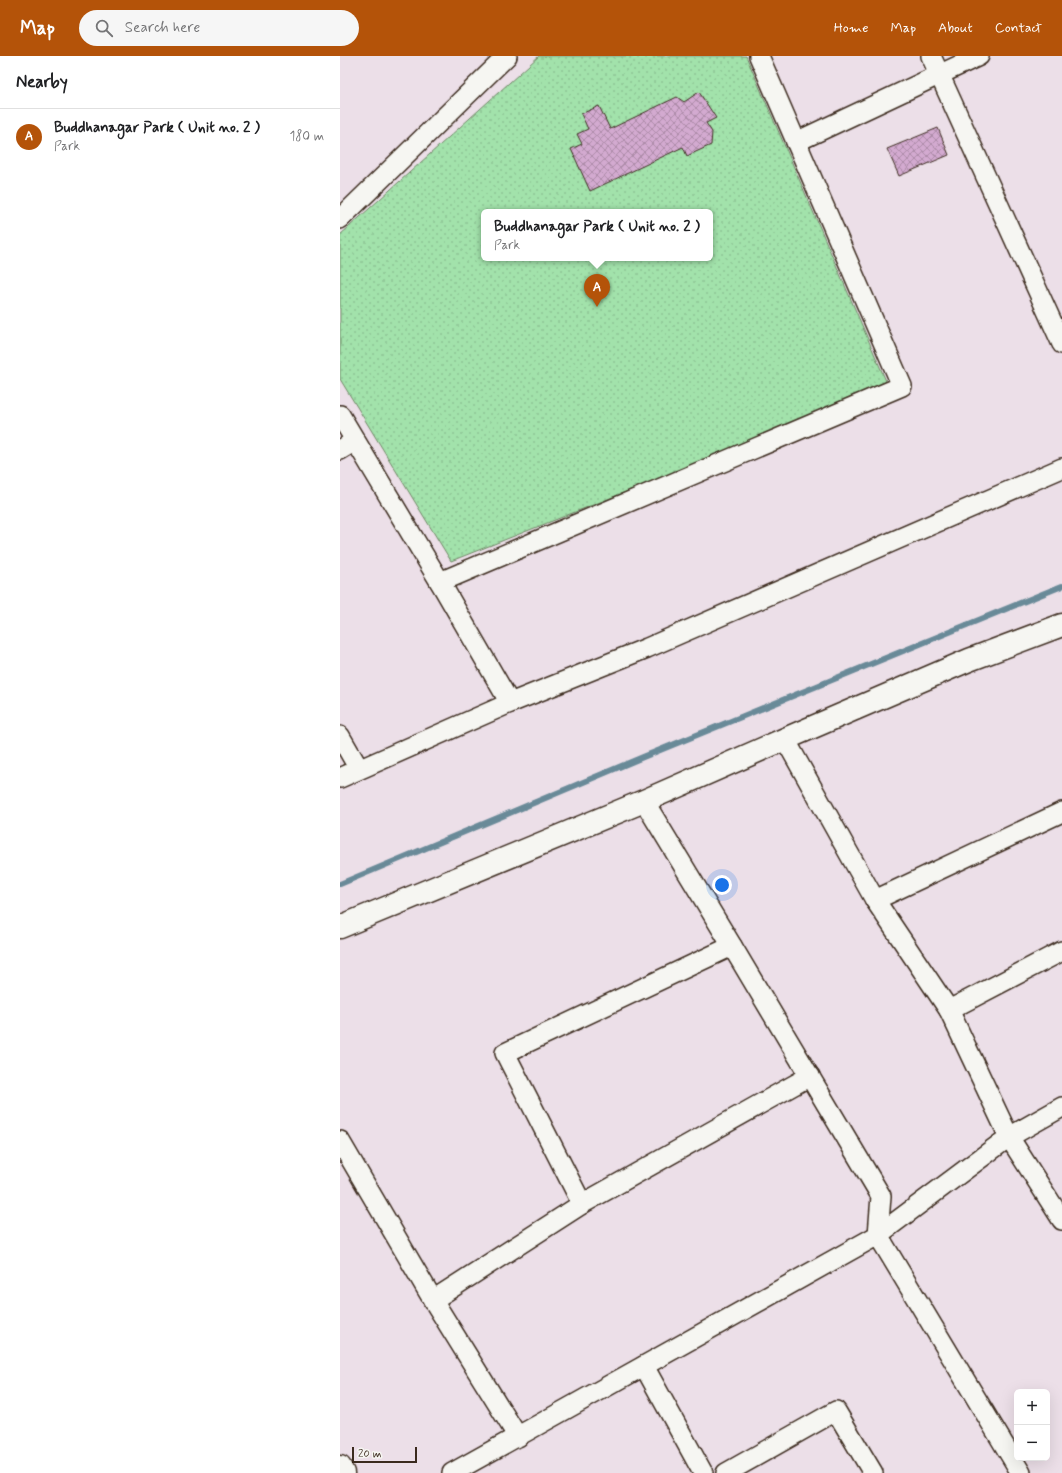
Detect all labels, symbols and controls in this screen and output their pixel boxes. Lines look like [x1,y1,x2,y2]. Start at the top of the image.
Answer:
search box [79,10,359,46]
text: Map [20,16,55,41]
icon: search [93,17,115,39]
text: Search here [125,18,200,38]
text: Home [834,19,868,37]
text: Map [890,19,916,37]
text: About [938,19,973,37]
text: Contact [995,19,1042,37]
text: Nearby [16,71,68,93]
text: Buddhanagar Park ( Unit no. 2 ) [54,118,260,138]
text: A [25,128,33,145]
text: 180 m [289,128,324,145]
text: Park [54,138,80,155]
popup [481,209,713,261]
text: Buddhanagar Park ( Unit no. 2 ) [494,217,700,237]
text: Park [494,237,520,254]
pin: A [584,274,610,307]
your location [712,875,732,895]
map controls [1014,1389,1050,1461]
button: + [1014,1389,1050,1425]
button: − [1014,1425,1050,1461]
scale bar [352,1445,417,1464]
text: 20 m [358,1447,381,1461]

